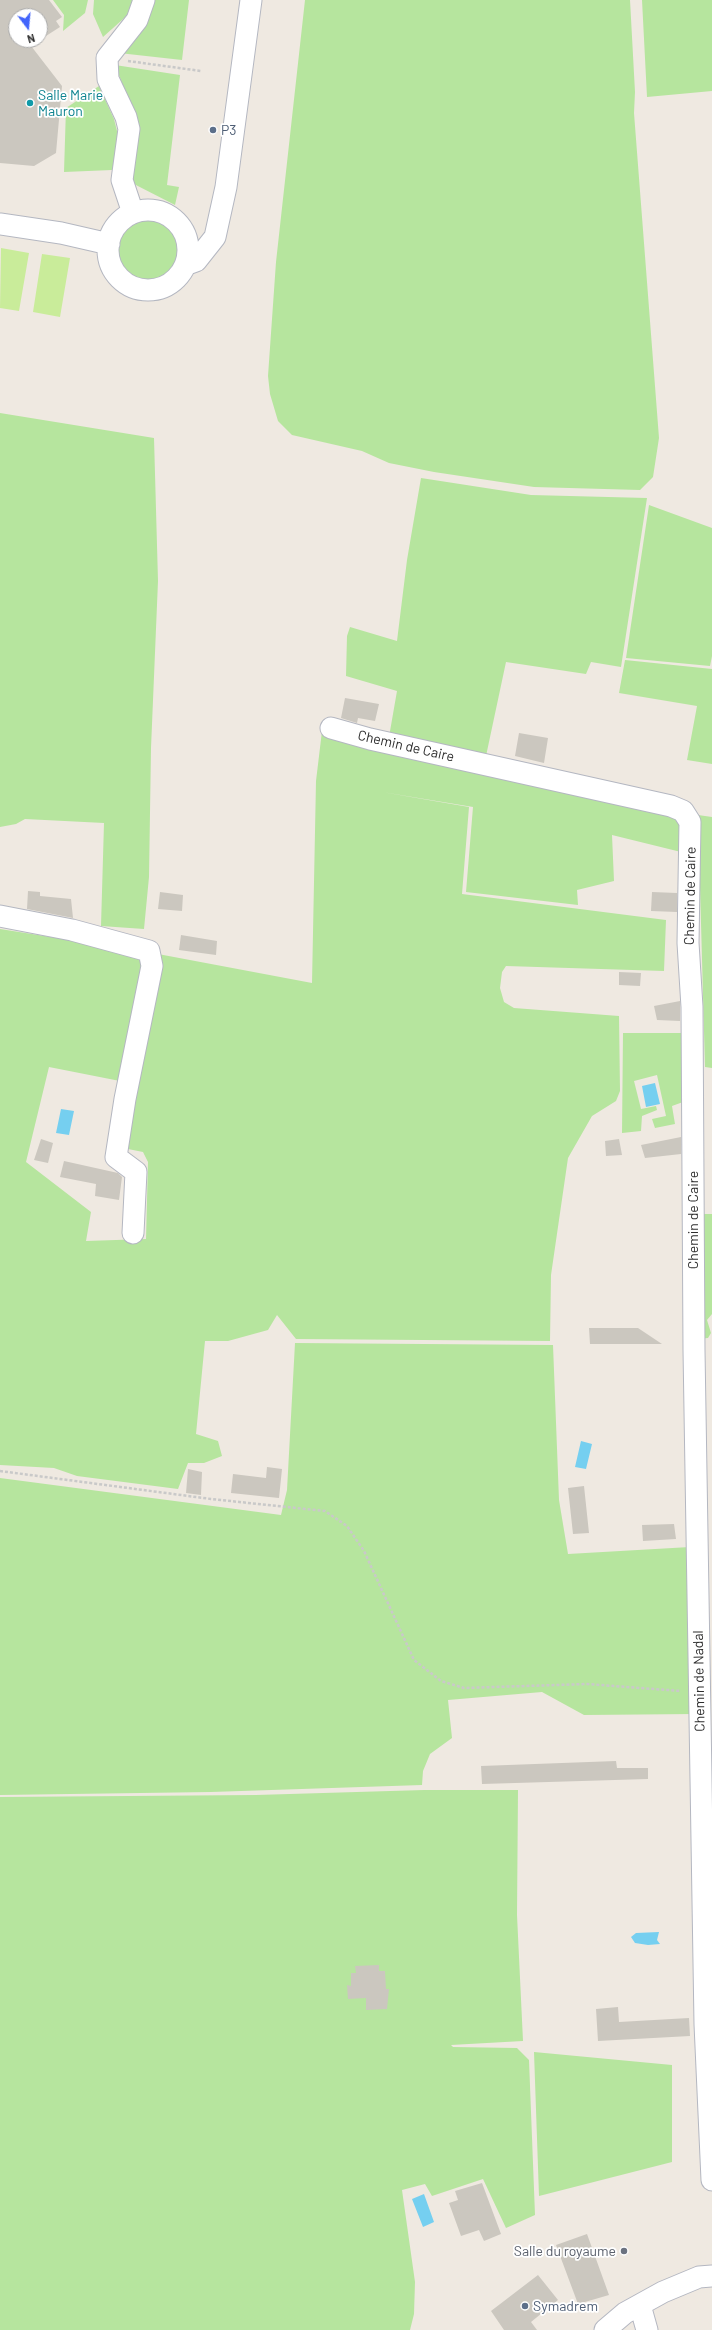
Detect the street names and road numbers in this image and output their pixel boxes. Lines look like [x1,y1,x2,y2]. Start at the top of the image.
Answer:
street label: Chemin de Caire [356,727,456,765]
street label: Chemin de Caire [681,847,699,945]
street label: Chemin de Caire [685,1171,701,1269]
street label: Chemin de Nadal [690,1630,708,1732]

